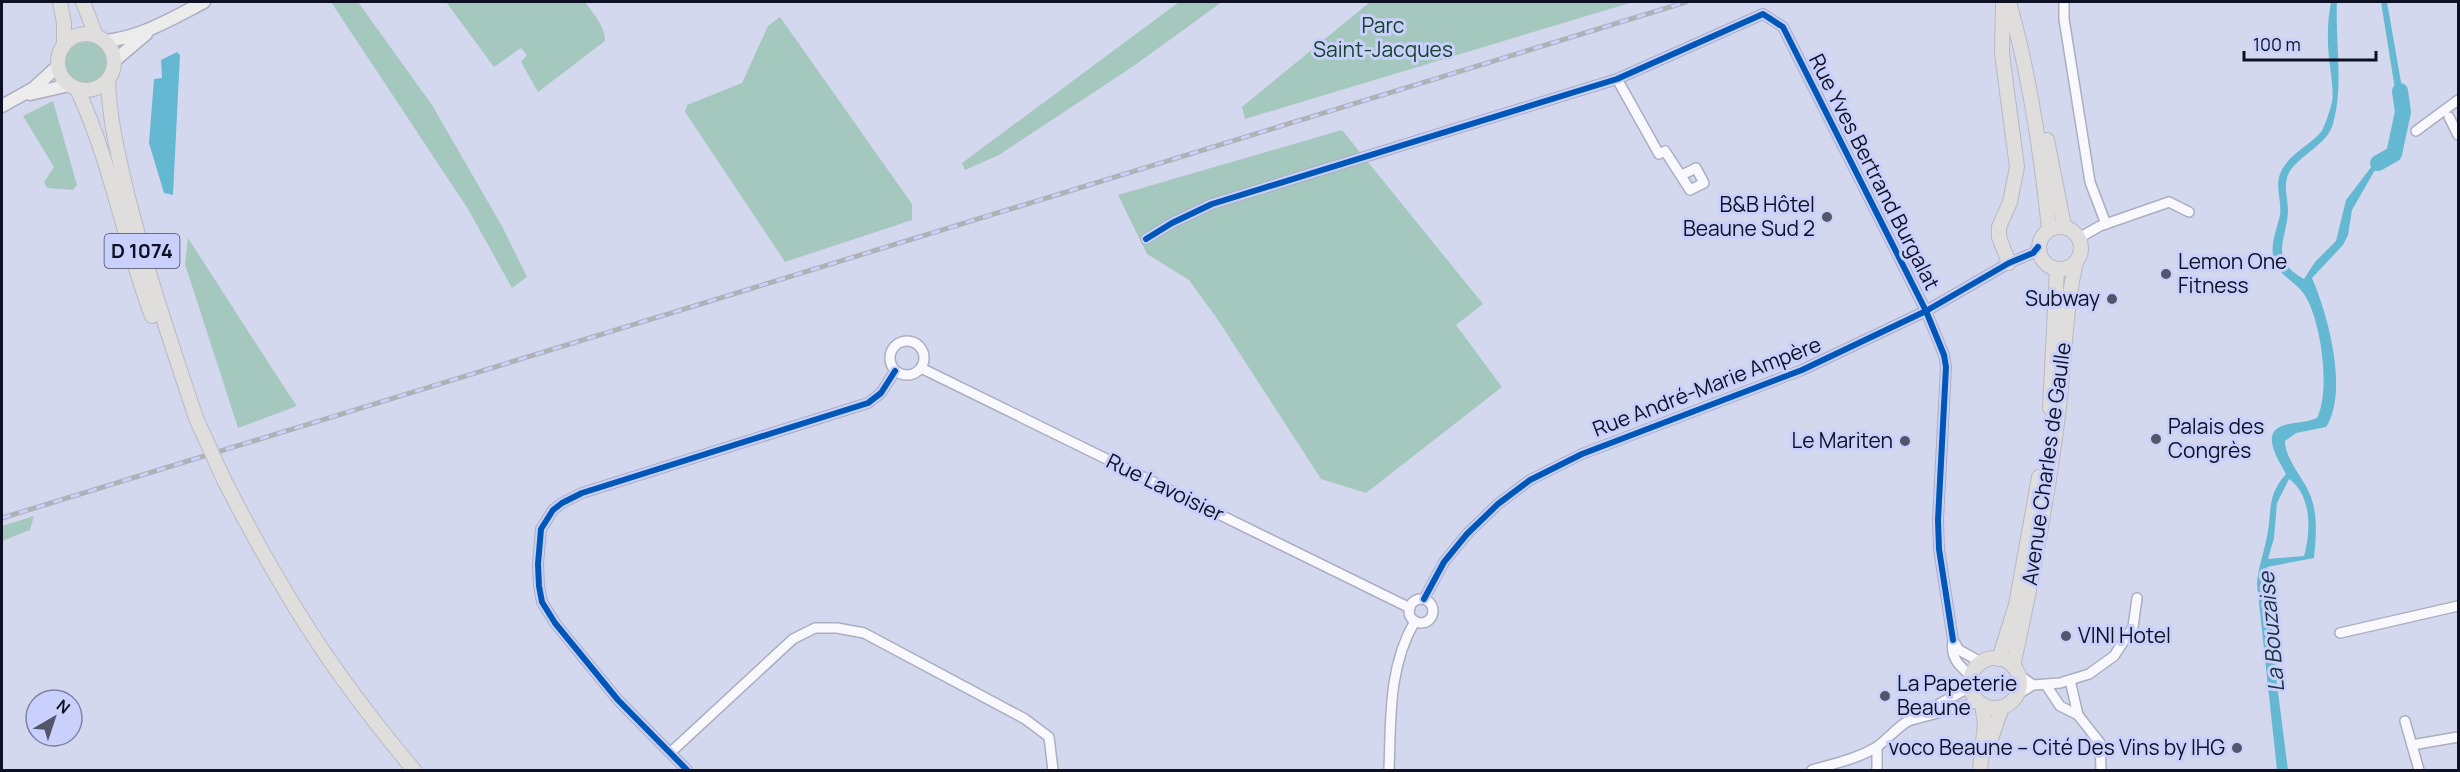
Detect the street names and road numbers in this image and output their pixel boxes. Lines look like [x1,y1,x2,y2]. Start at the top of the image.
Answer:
street label: Rue Yves Bertrand Burgalat [1803,49,1947,294]
road number: D 1074 [104,234,180,268]
street label: Rue André-Marie Ampère [1588,330,1825,443]
street label: Avenue Charles de Gaulle [2015,341,2077,587]
street label: Rue Lavoisier [1102,447,1229,528]

